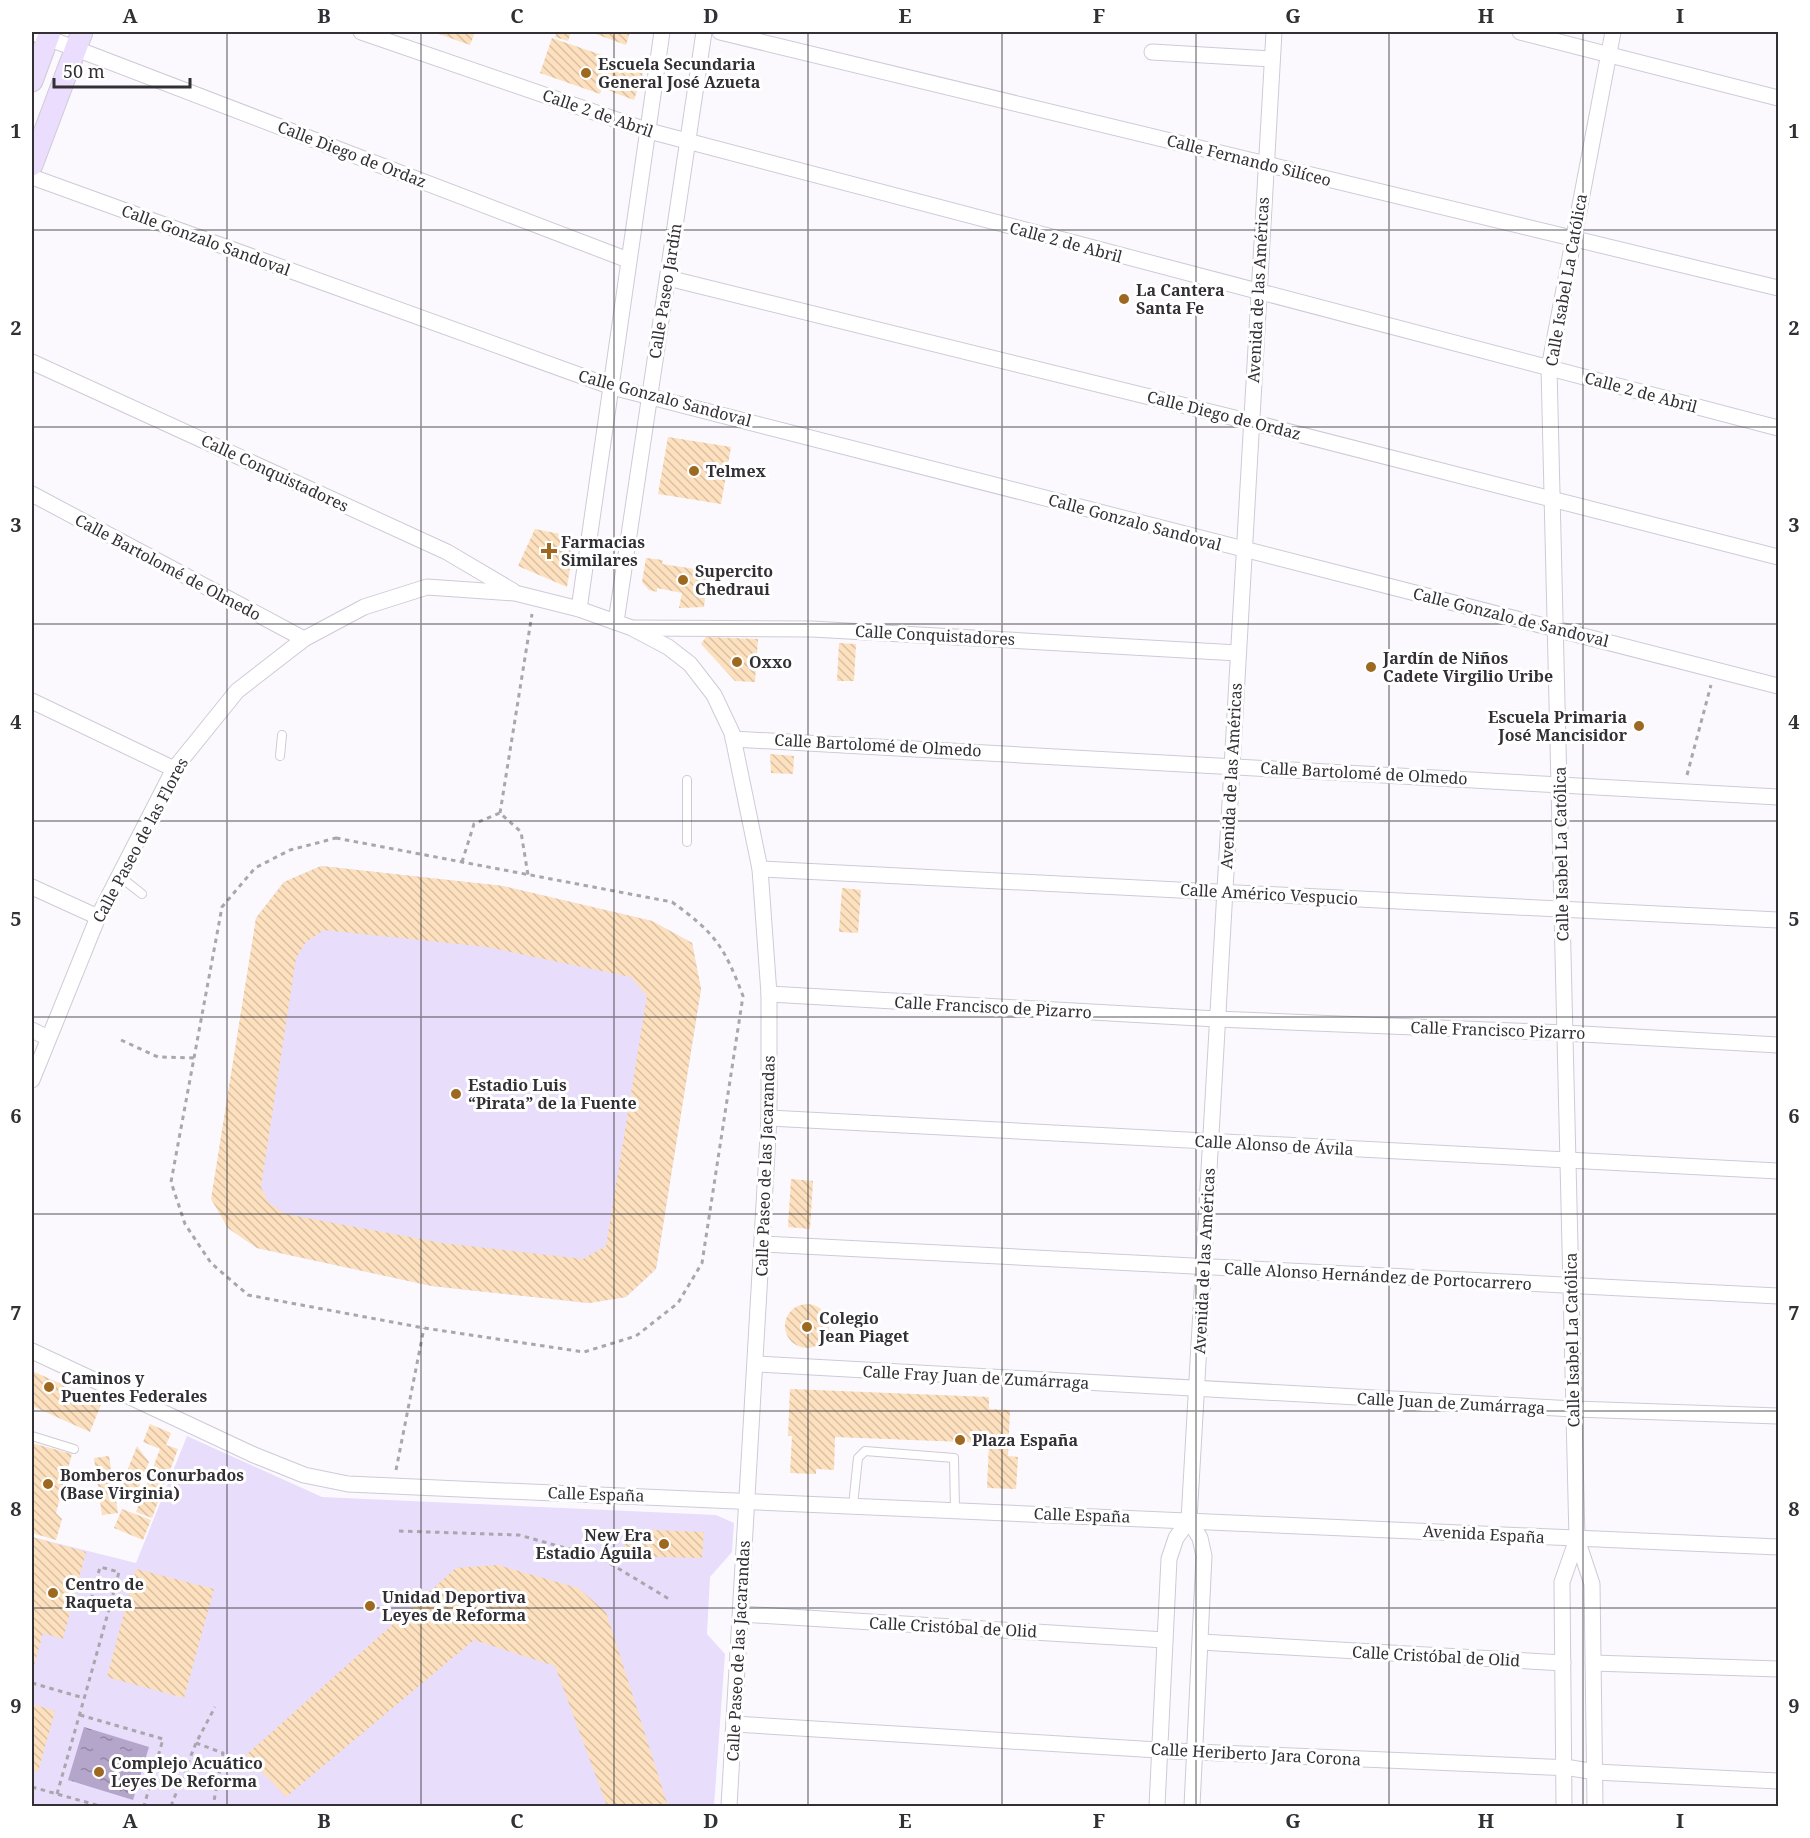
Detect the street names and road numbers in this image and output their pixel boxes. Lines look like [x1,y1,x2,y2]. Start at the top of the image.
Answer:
street label: Calle 2 de Abril [540,84,656,142]
street label: Calle Diego de Ordaz [274,115,430,193]
street label: Calle Fernando Silíceo [1164,129,1334,191]
street label: Calle Isabel La Católica [1540,192,1592,368]
street label: Avenida de las Américas [1242,196,1274,384]
street label: Calle Gonzalo Sandoval [118,199,294,281]
street label: Calle 2 de Abril [1007,216,1125,268]
street label: Calle Paseo Jardín [643,222,687,360]
street label: Calle Gonzalo Sandoval [576,364,754,432]
street label: Calle 2 de Abril [1582,366,1700,418]
street label: Calle Diego de Ordaz [1145,385,1303,445]
street label: Calle Conquistadores [198,429,352,517]
street label: Calle Gonzalo Sandoval [1046,488,1224,556]
street label: Calle Bartolomé de Olmedo [71,509,265,625]
street label: Calle Gonzalo de Sandoval [1411,582,1611,652]
street label: Calle Conquistadores [854,620,1016,650]
street label: Avenida de las Américas [1215,682,1247,870]
street label: Calle Bartolomé de Olmedo [774,729,982,761]
street label: Calle Paseo de las Flores [87,754,193,926]
street label: Calle Bartolomé de Olmedo [1260,757,1468,789]
street label: Calle Isabel La Católica [1548,766,1574,942]
street label: Calle Américo Vespucio [1179,878,1359,910]
street label: Calle Francisco de Pizarro [894,991,1092,1023]
street label: Calle Francisco Pizarro [1410,1016,1586,1044]
street label: Calle Paseo de las Jacarandas [750,1055,780,1277]
street label: Calle Alonso de Ávila [1194,1130,1354,1160]
street label: Avenida de las Américas [1188,1167,1220,1355]
street label: Calle Isabel La Católica [1559,1252,1585,1428]
street label: Calle Alonso Hernández de Portocarrero [1224,1257,1532,1295]
street label: Calle Fray Juan de Zumárraga [862,1360,1090,1394]
street label: Calle Juan de Zumárraga [1356,1387,1546,1419]
street label: Calle España [547,1481,645,1507]
street label: Calle España [1033,1502,1131,1528]
street label: Avenida España [1423,1520,1545,1548]
street label: Calle Paseo de las Jacarandas [721,1540,755,1762]
street label: Calle Cristóbal de Olid [868,1612,1038,1642]
street label: Calle Cristóbal de Olid [1351,1641,1521,1671]
street label: Calle Heriberto Jara Corona [1150,1738,1362,1770]

